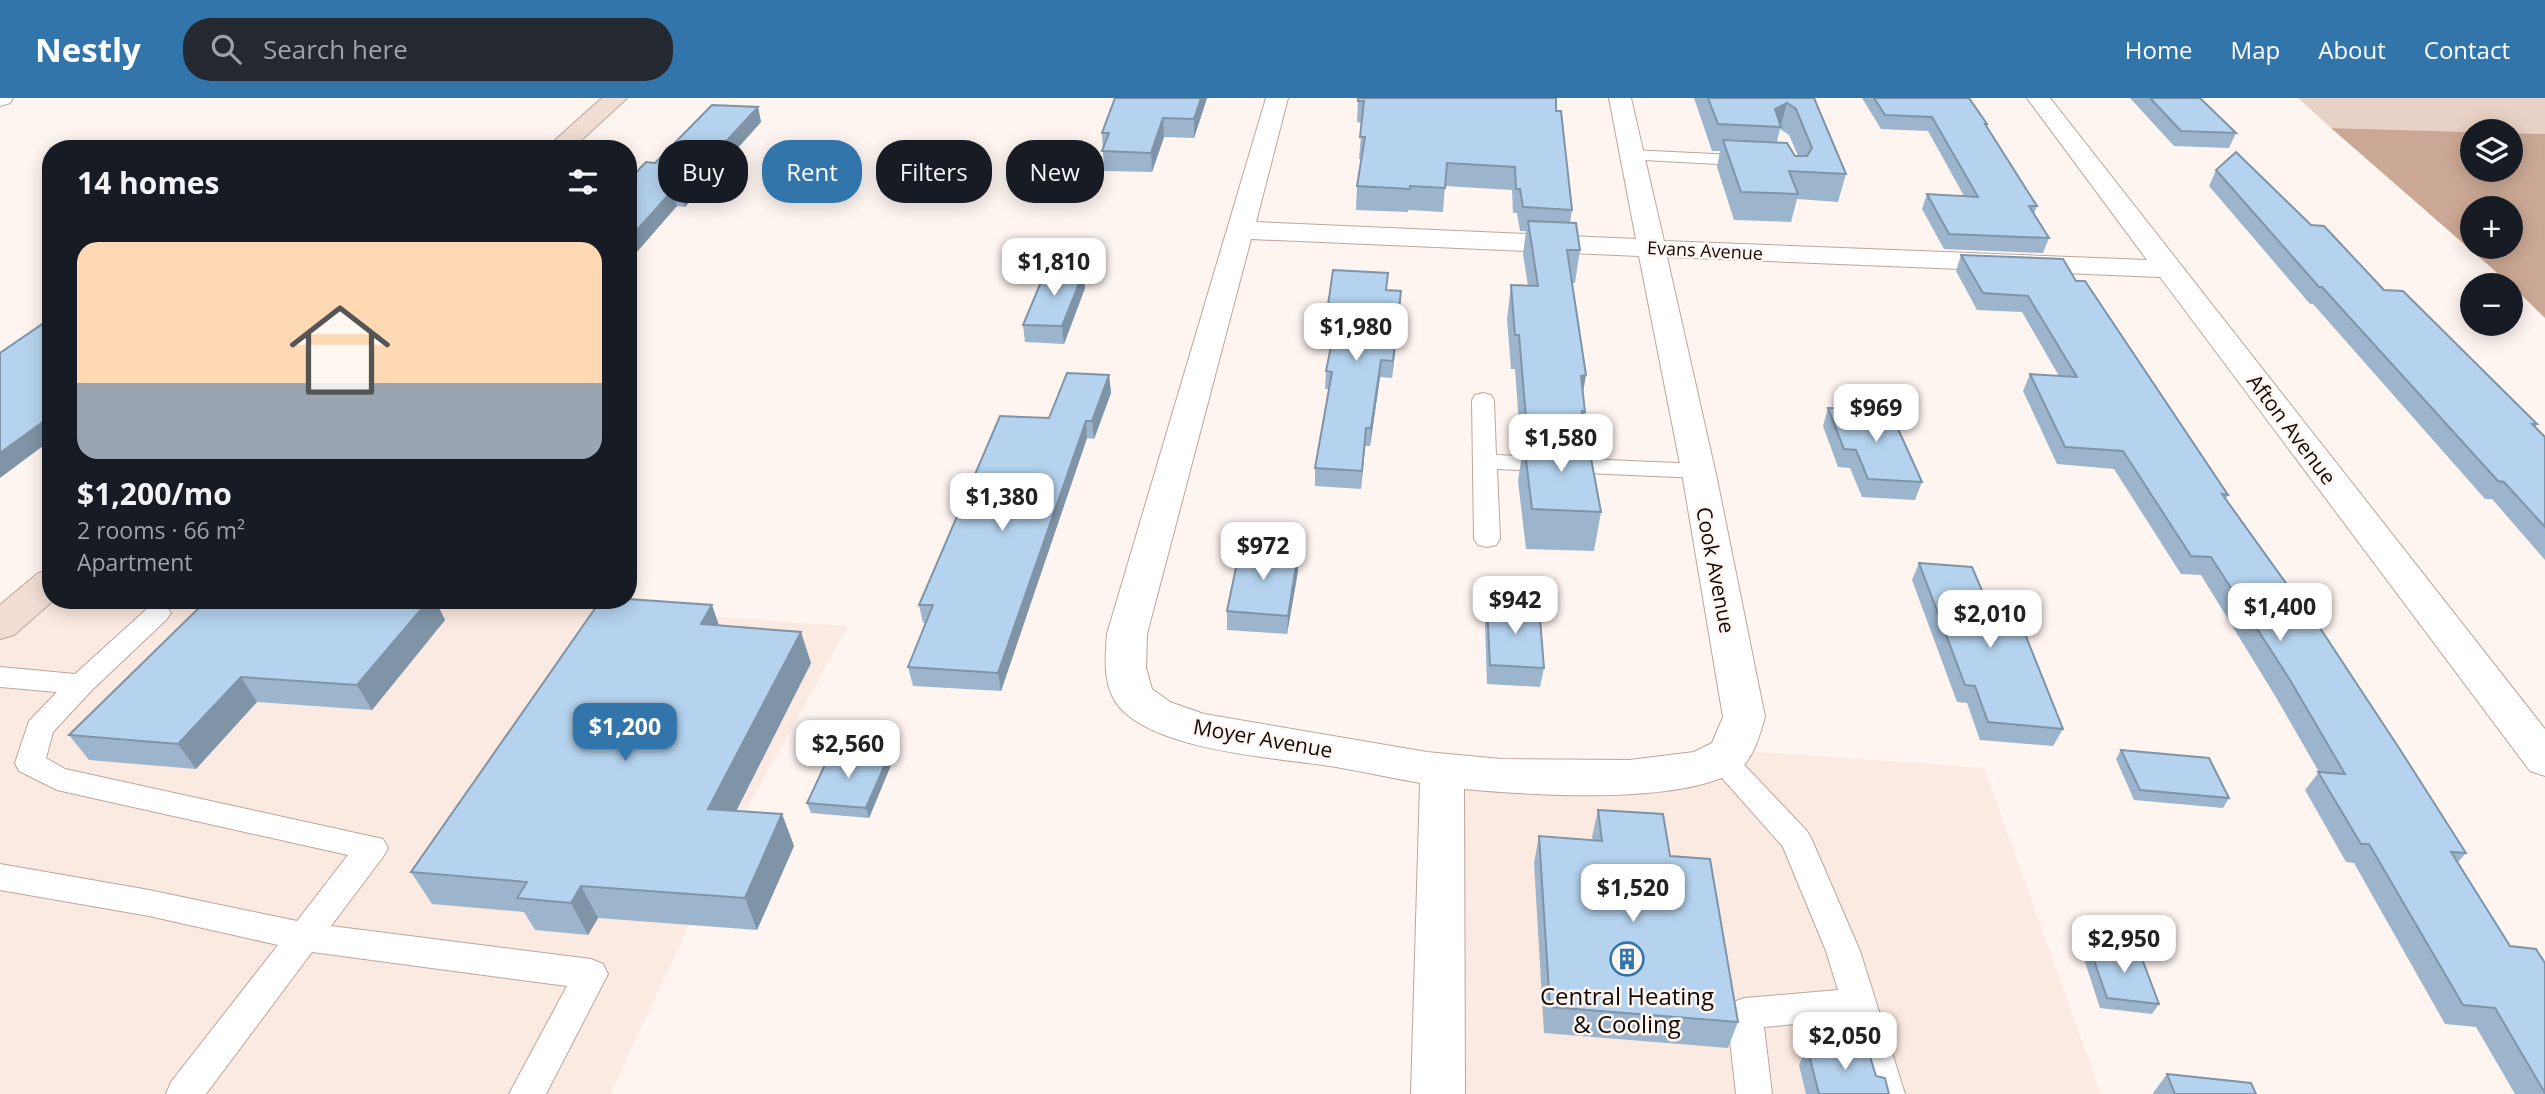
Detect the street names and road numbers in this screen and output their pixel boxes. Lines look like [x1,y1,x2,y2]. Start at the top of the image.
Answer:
street label: Evans Avenue [1646,235,1764,265]
street label: Afton Avenue [2241,368,2343,490]
street label: Cook Avenue [1690,504,1742,636]
street label: Moyer Avenue [1191,712,1335,764]

